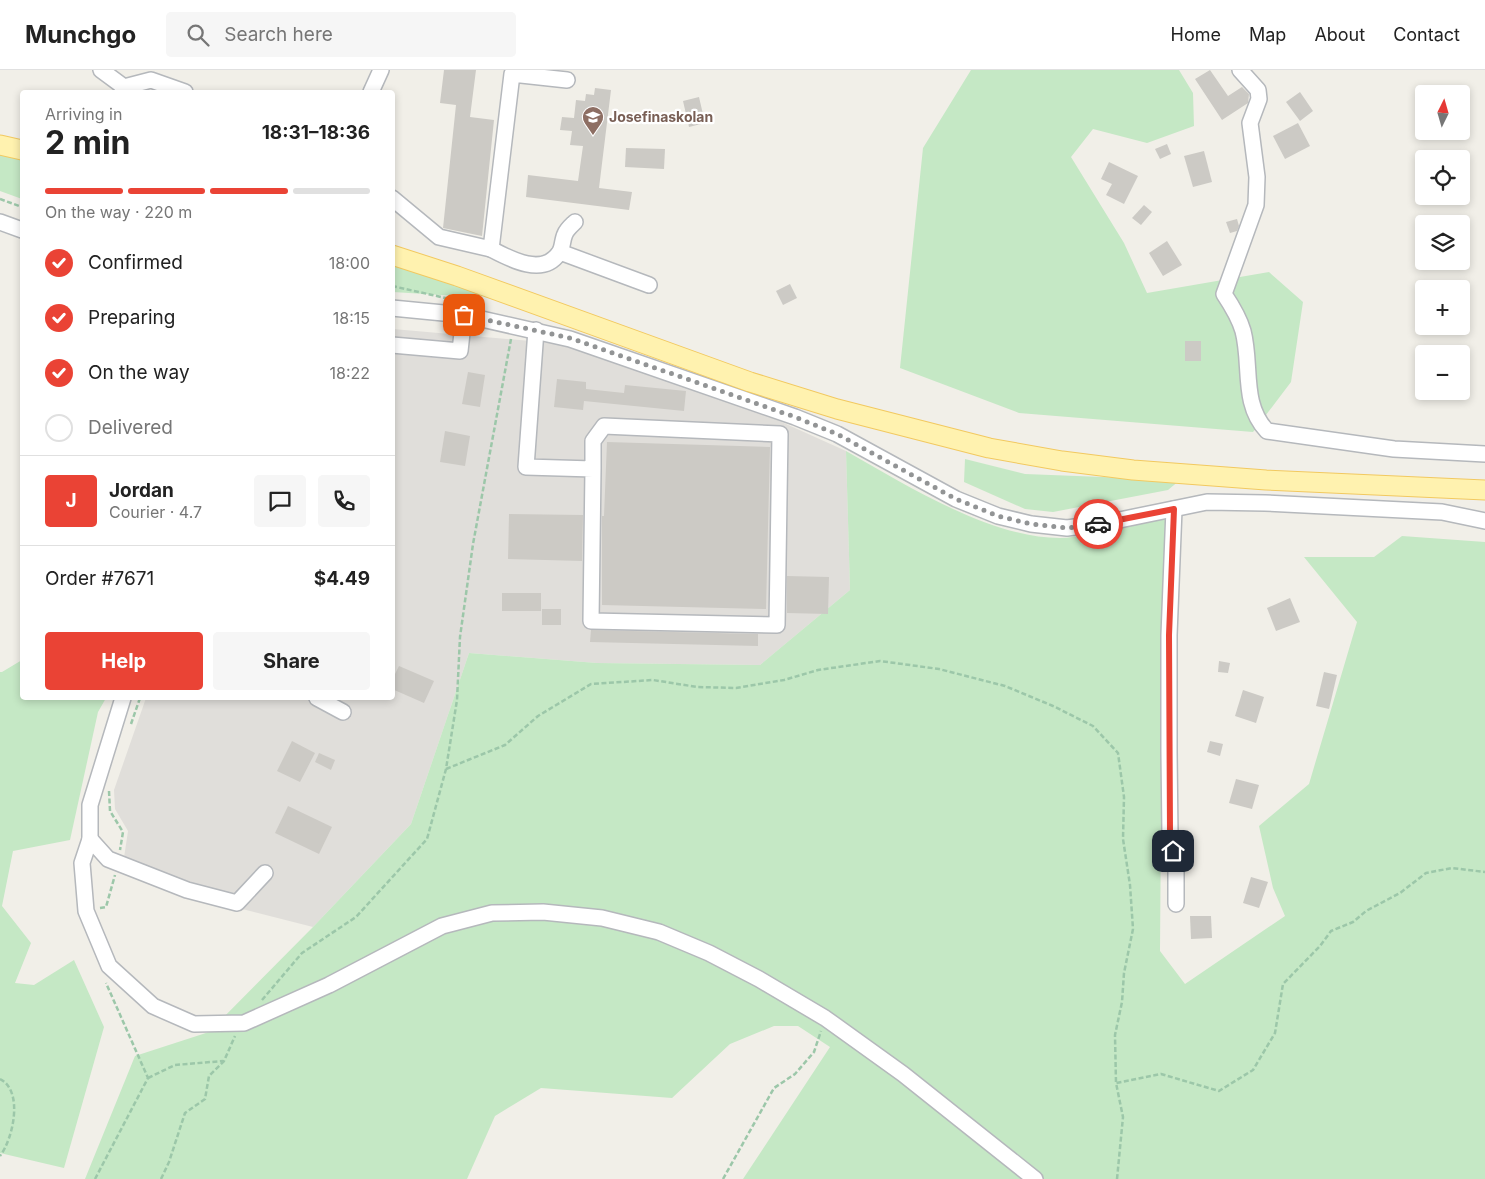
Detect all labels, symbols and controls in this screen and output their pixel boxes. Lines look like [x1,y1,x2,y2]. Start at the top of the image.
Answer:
search box [166,12,516,57]
text: Munchgo [25,20,136,49]
icon: search [184,21,212,49]
text: Search here [224,23,333,46]
text: Home [1171,24,1221,45]
text: Map [1249,24,1286,45]
text: About [1314,24,1365,45]
text: Contact [1393,24,1460,45]
north arrow [1415,85,1470,140]
map controls [1415,85,1470,400]
text: Arriving in [45,104,122,124]
school or university icon: Josefinaskolan [581,105,605,136]
place label: Josefinaskolan [609,108,713,125]
text: 18:31–18:36 [262,121,370,144]
text: 2 min [45,123,131,162]
button: locate [1415,150,1470,205]
text: On the way · 220 m [45,202,192,222]
button: layers [1415,215,1470,270]
icon: check [45,249,73,277]
text: Confirmed [88,251,183,274]
text: 18:00 [329,253,370,273]
button: + [1415,280,1470,335]
pin [443,294,485,336]
icon: bag [450,301,478,329]
icon: check [45,304,73,332]
text: Preparing [88,306,175,329]
text: 18:15 [333,308,370,328]
button: − [1415,345,1470,400]
icon: check [45,359,73,387]
text: On the way [88,361,190,384]
text: 18:22 [329,363,370,383]
text: Delivered [88,416,173,439]
button: chat [254,475,306,527]
button: phone [318,475,370,527]
text: Jordan [109,479,174,502]
text: J [65,489,77,512]
courier [1073,499,1123,549]
text: Courier · 4.7 [109,502,202,522]
icon: car [1084,510,1112,538]
text: Order #7671 [45,567,154,590]
text: $4.49 [314,567,370,590]
button: Help [45,632,203,690]
button: Share [213,632,370,690]
pin [1152,830,1194,872]
icon: home [1159,837,1187,865]

